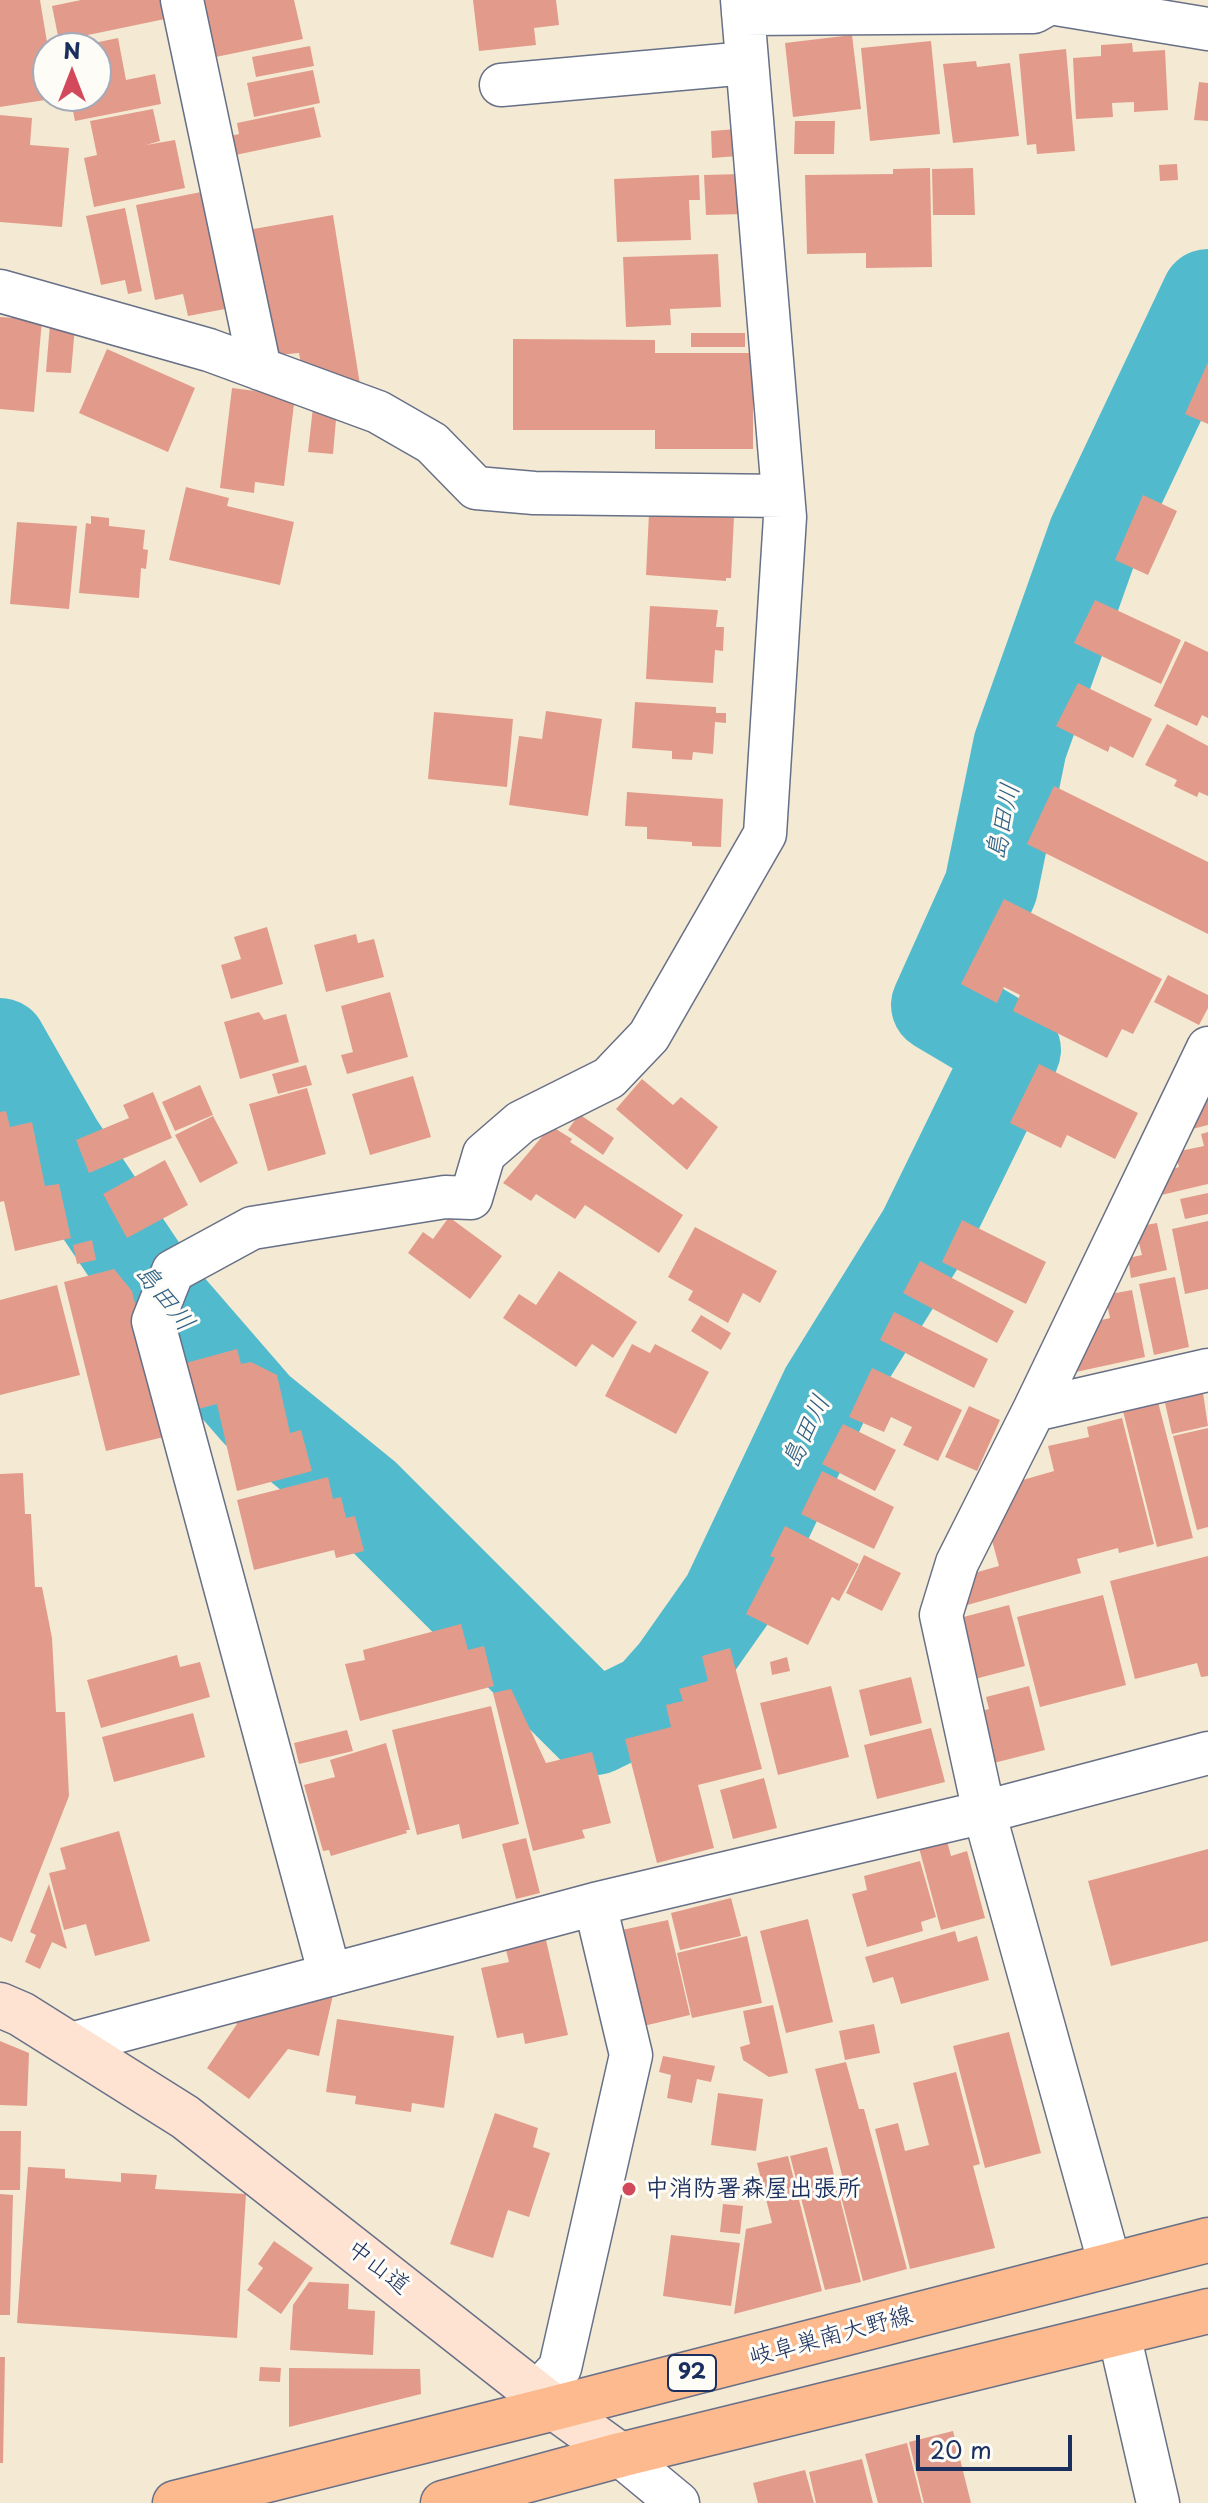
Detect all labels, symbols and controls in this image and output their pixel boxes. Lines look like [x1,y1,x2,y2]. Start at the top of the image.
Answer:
north arrow [32,32,112,112]
text: N [63,33,81,66]
water label: 島田川 [981,781,1027,863]
water label: 島田川 [128,1258,200,1338]
water label: 島田川 [776,1390,838,1474]
place label: 中消防署森屋出張所 [645,2175,861,2203]
marker: 中消防署森屋出張所 [620,2180,638,2198]
street label: 中山道 [341,2234,415,2302]
street label: 岐阜巣南大野線 [746,2301,916,2373]
road number: 92 [668,2355,716,2391]
scale bar [920,2419,1076,2469]
text: 20 m [930,2431,992,2467]

